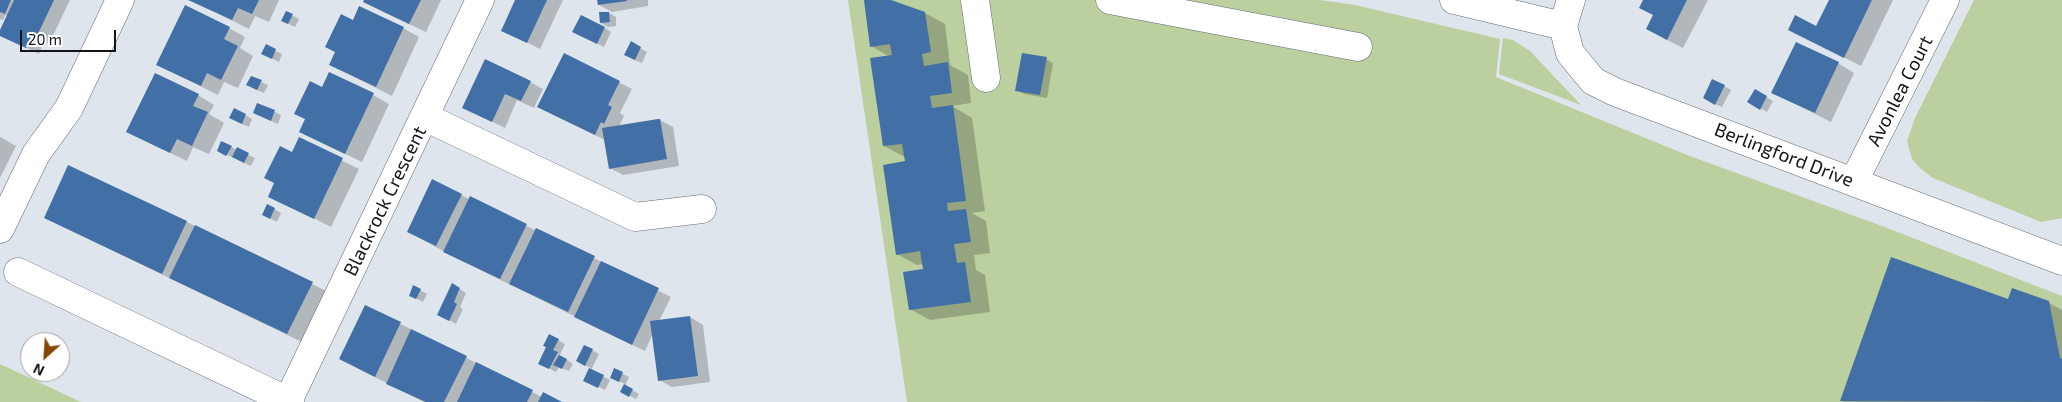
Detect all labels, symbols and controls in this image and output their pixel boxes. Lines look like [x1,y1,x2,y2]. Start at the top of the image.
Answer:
scale bar [22,20,119,52]
text: 20 m [28,30,62,48]
street label: Avonlea Court [1862,32,1938,150]
street label: Berlingford Drive [1711,118,1857,192]
street label: Blackrock Crescent [339,122,431,280]
north arrow [20,332,70,382]
text: N [30,360,47,380]

